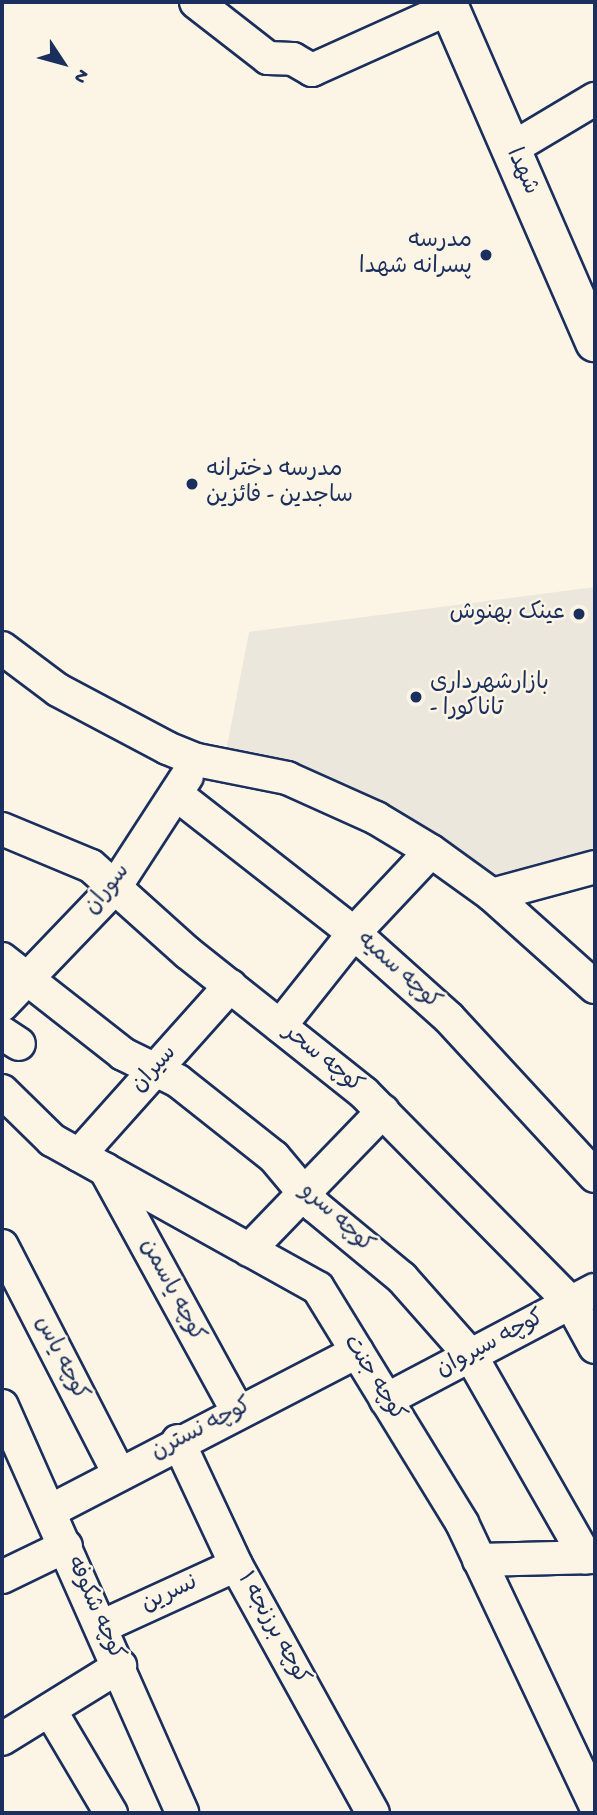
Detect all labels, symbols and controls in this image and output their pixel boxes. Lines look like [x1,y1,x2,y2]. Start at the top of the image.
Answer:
north arrow [28,28,98,98]
text: N [67,64,93,87]
street label: شهدا [499,144,543,200]
place label: مدرسه پسرانه شهدا [359,228,472,282]
marker: مدرسه پسرانه شهدا [478,247,494,263]
place label: مدرسه دخترانه ساجدین - فائزین [206,457,353,511]
marker: مدرسه دخترانه ساجدین - فائزین [184,476,200,492]
place label: عینک بهنوش [449,600,565,628]
marker: عینک بهنوش [571,606,587,622]
place label: بازارشهرداری - تاناکورا [430,670,549,724]
marker: بازارشهرداری - تاناکورا [408,689,424,705]
street label: سوران [79,859,137,921]
street label: کوچه سمیه [350,927,446,1017]
street label: کوچه سحر [276,1019,368,1101]
street label: سیران [126,1040,184,1100]
street label: کوچه سرو [293,1178,379,1260]
street label: کوچه یاسمن [132,1235,210,1347]
street label: کوچه سیروان [432,1305,550,1385]
street label: کوچه یاس [27,1312,93,1406]
street label: کوچه جنت [336,1331,410,1427]
street label: کوچه نسترن [147,1393,257,1467]
street label: کوچه شکوفه [59,1553,129,1665]
street label: کوچه برزنجه ۱ [230,1568,314,1690]
street label: نسرین [137,1570,203,1620]

